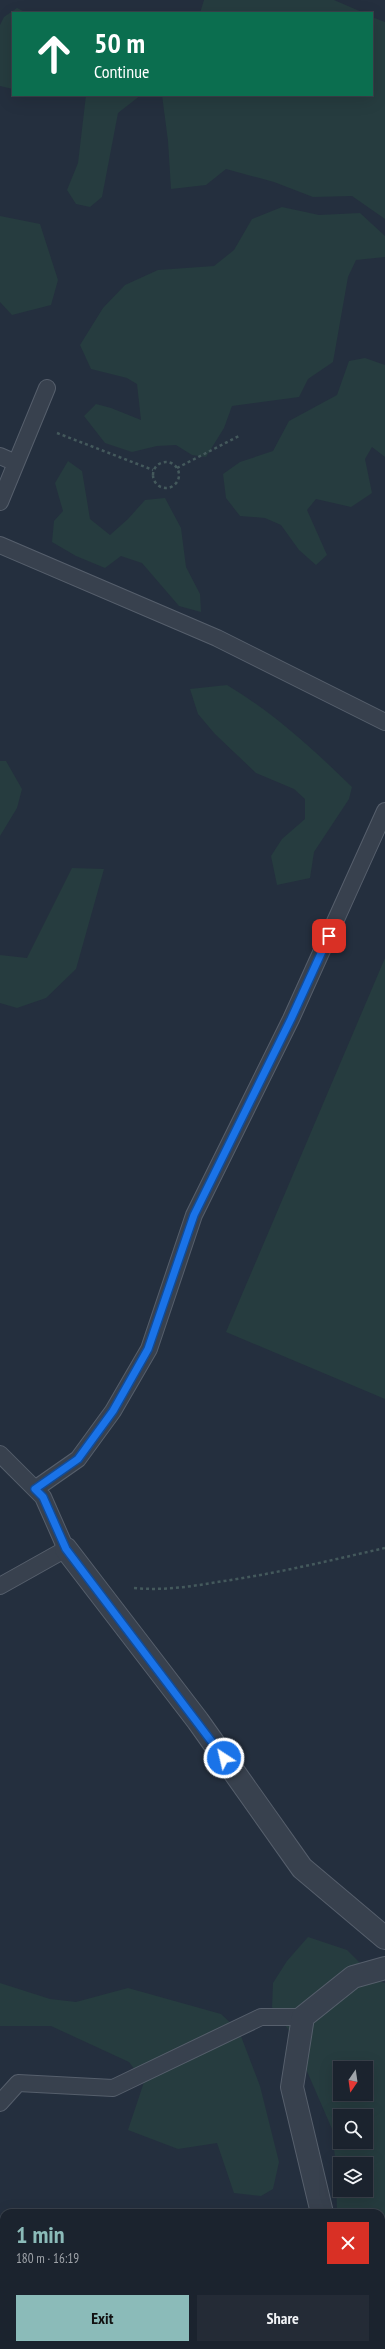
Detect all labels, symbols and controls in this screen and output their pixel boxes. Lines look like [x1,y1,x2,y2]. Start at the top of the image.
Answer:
text: 50 m [94,24,145,61]
icon: ahead [28,28,80,80]
text: Continue [94,60,149,83]
pin [312,919,346,953]
icon: arrive [318,925,340,947]
position arrow [203,1737,245,1779]
north arrow [333,2061,373,2101]
map controls [333,2061,373,2197]
button: search [333,2109,373,2149]
button: layers [333,2157,373,2197]
text: 1 min [16,2219,64,2250]
button: close [327,2222,369,2264]
text: 180 m · 16:19 [16,2250,79,2267]
button: Exit [16,2295,189,2341]
button: Share [197,2295,369,2341]

